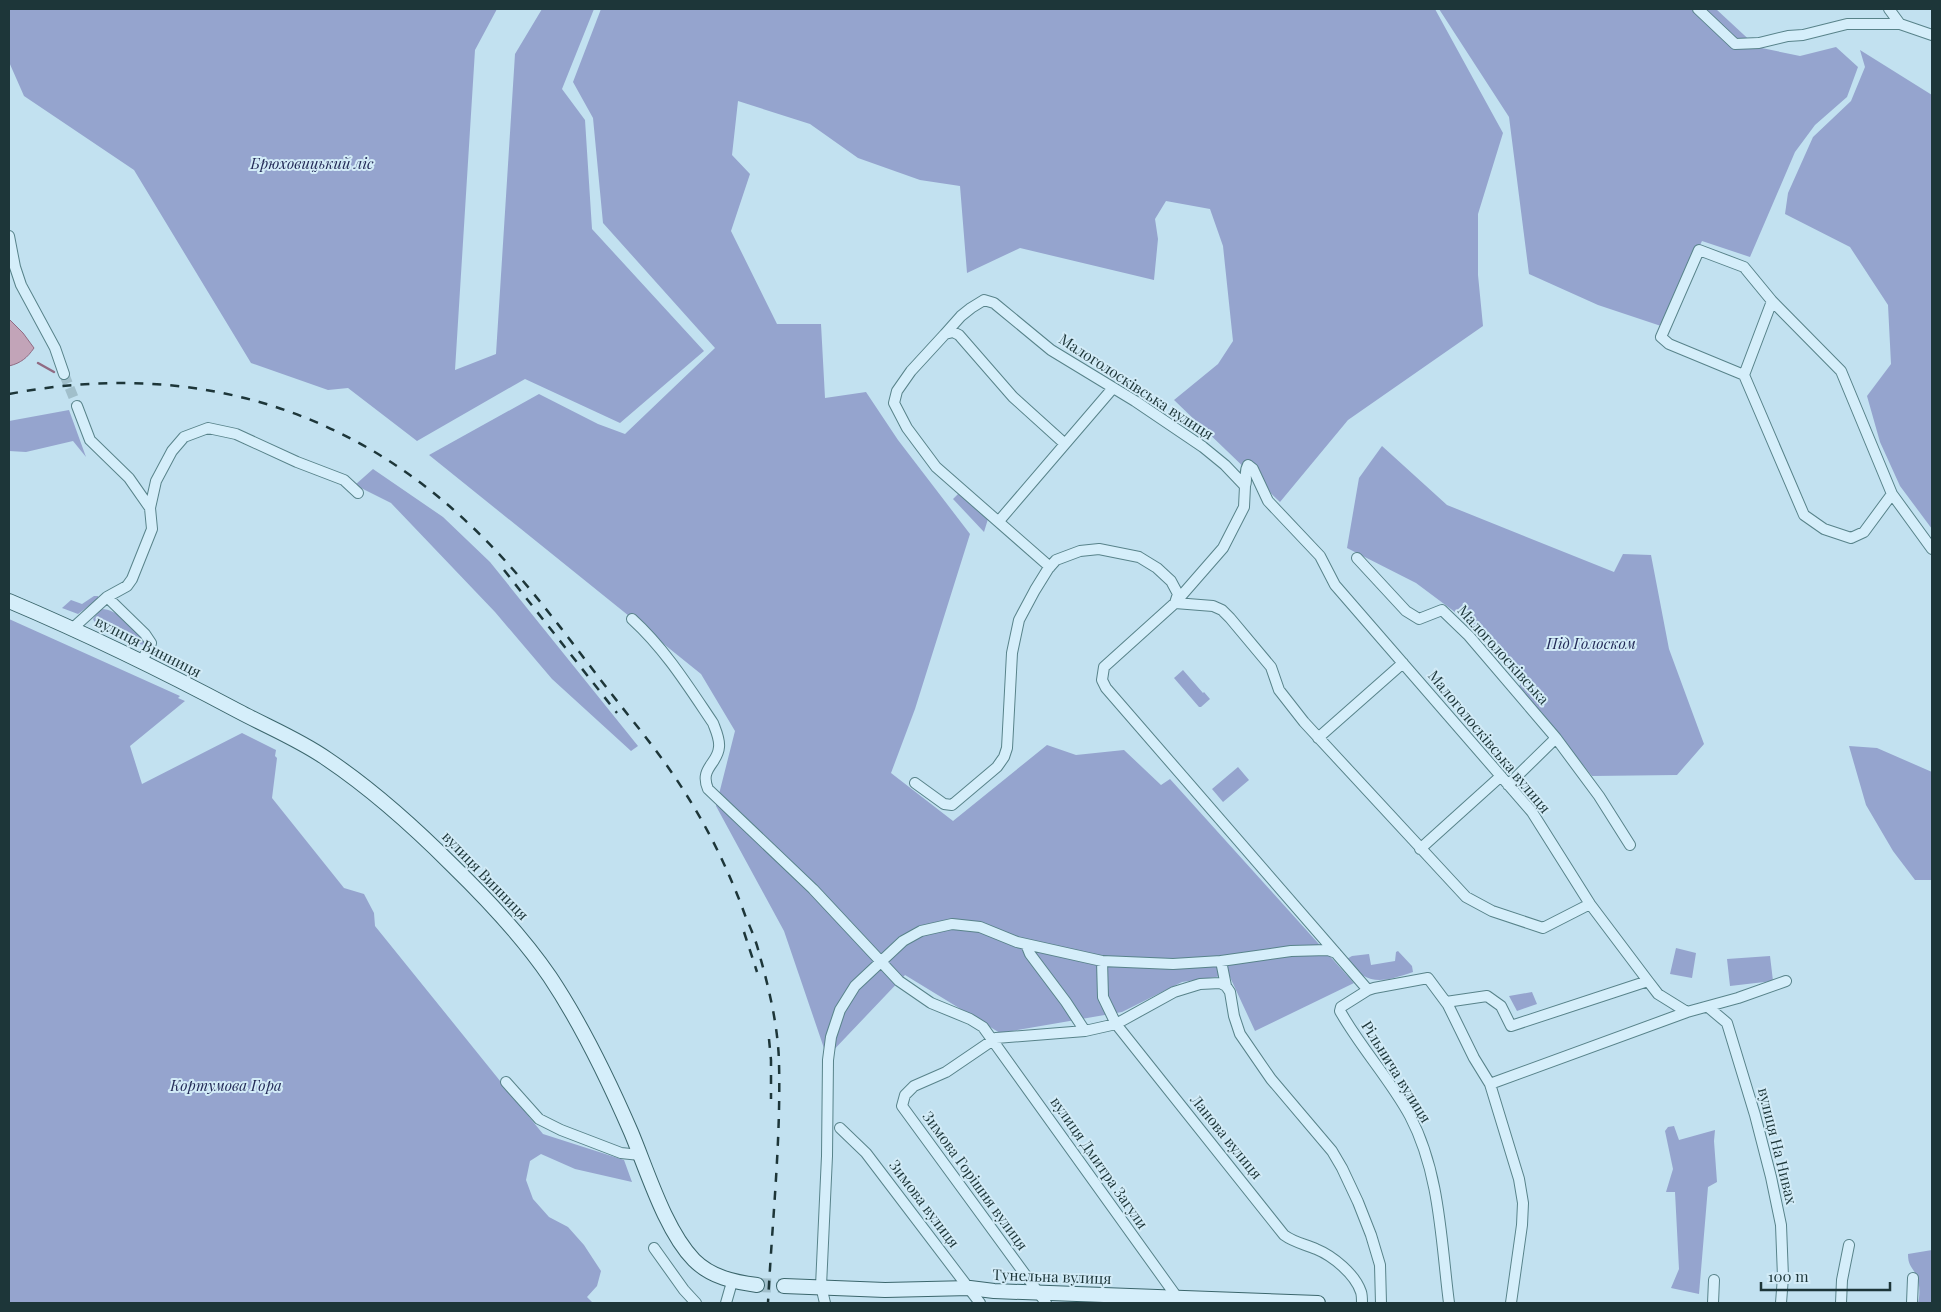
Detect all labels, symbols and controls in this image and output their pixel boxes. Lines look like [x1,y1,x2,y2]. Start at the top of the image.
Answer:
park label: Брюховицький ліс [250,153,374,173]
street label: Малоголосківська вулиця [1055,329,1218,444]
street label: Малоголосківська [1454,600,1554,709]
street label: вулиця Винниця [92,611,205,681]
park label: Під Голоском [1545,633,1636,653]
street label: Малоголосківська вулиця [1424,666,1555,817]
street label: вулиця Винниця [438,826,533,924]
street label: Рільнича вулиця [1357,1017,1436,1126]
park label: Кортумова Гора [169,1075,282,1095]
street label: вулиця На Нивах [1754,1085,1802,1206]
street label: Ланова вулиця [1186,1089,1267,1183]
street label: вулиця Дмитра Загули [1047,1092,1153,1232]
street label: Зимова Горішня вулиця [919,1107,1033,1254]
street label: Зимова вулиця [885,1155,964,1251]
scale bar [1761,1260,1890,1292]
street label: Тунельна вулиця [992,1264,1112,1288]
text: 100 m [1768,1266,1809,1286]

